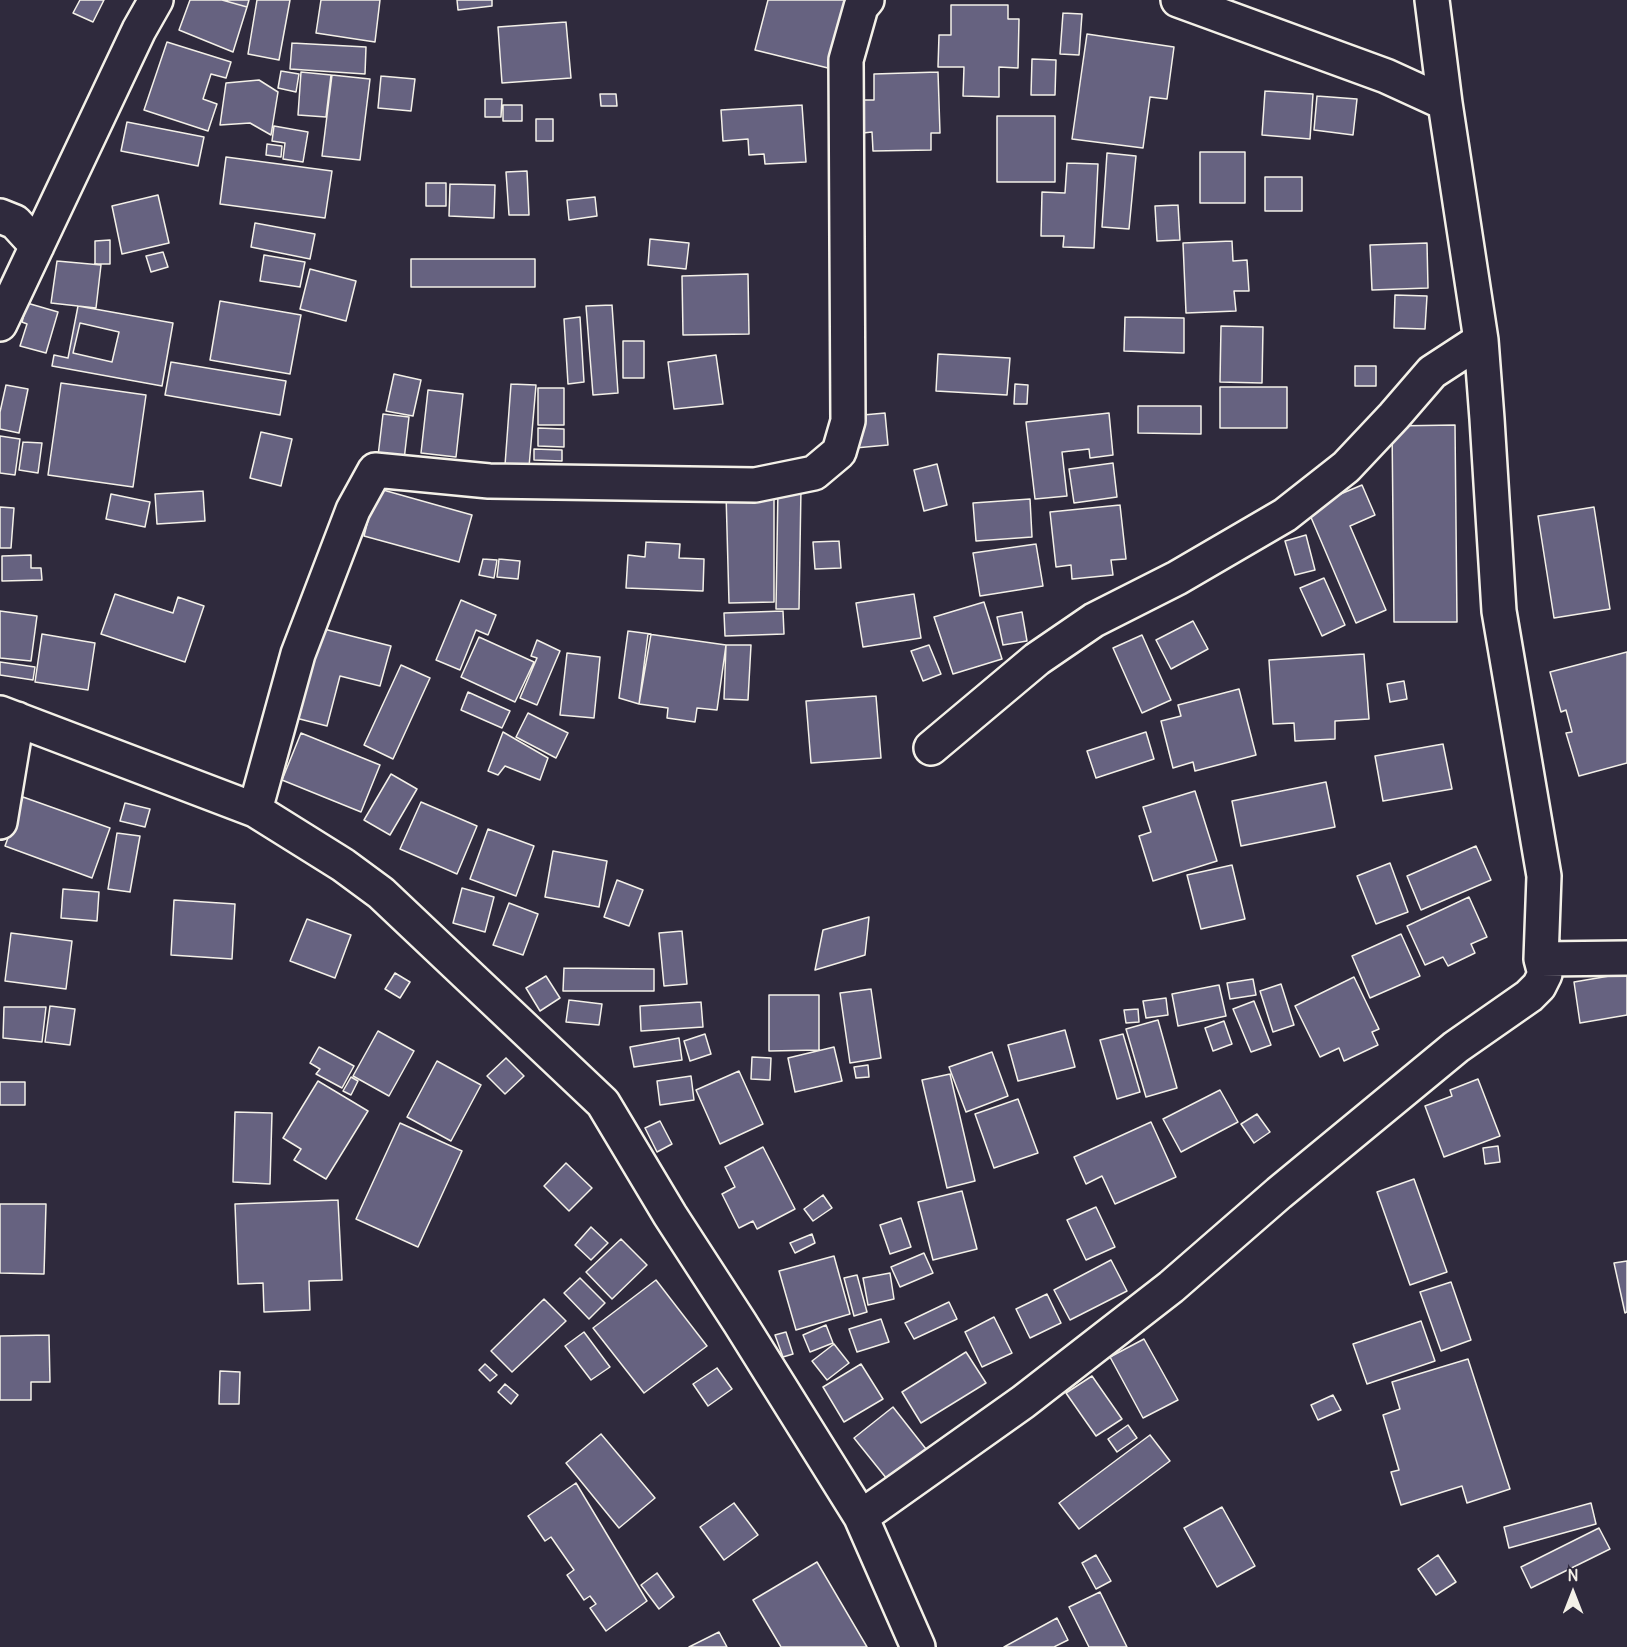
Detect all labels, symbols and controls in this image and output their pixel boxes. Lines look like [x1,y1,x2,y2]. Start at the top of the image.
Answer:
north arrow [1543,1563,1603,1623]
text: N [1567,1565,1579,1585]

